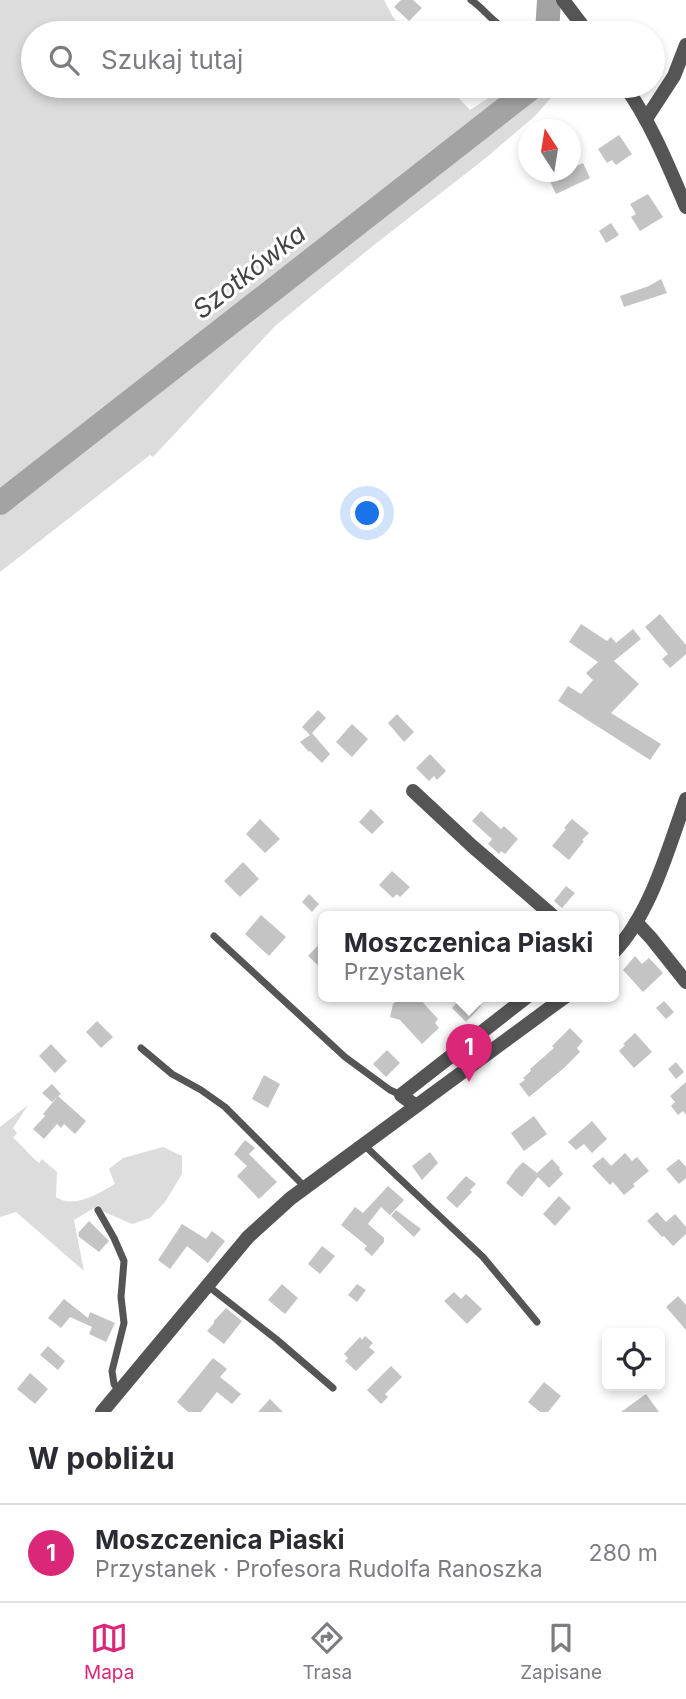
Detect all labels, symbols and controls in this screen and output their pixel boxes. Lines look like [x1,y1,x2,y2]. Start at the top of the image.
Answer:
search box [21,21,665,98]
icon: search [45,41,83,79]
text: Szukaj tutaj [101,44,243,75]
north arrow [518,119,581,182]
water label: Szotkówka [186,217,312,325]
your location [350,496,384,530]
popup [318,911,619,1002]
text: Moszczenica Piaski [344,927,593,958]
text: Przystanek [344,958,465,986]
pin: 1 [446,1024,492,1082]
map controls [602,1328,665,1391]
button: locate [602,1328,665,1391]
text: W pobliżu [28,1440,175,1476]
text: Moszczenica Piaski [95,1524,344,1555]
text: 1 [46,1539,56,1567]
text: 280 m [589,1539,658,1567]
text: Przystanek · Profesora Rudolfa Ranoszka [95,1555,543,1583]
tab: Mapa [84,1619,134,1684]
tab: Trasa [302,1619,352,1684]
tab: Zapisane [520,1619,602,1684]

